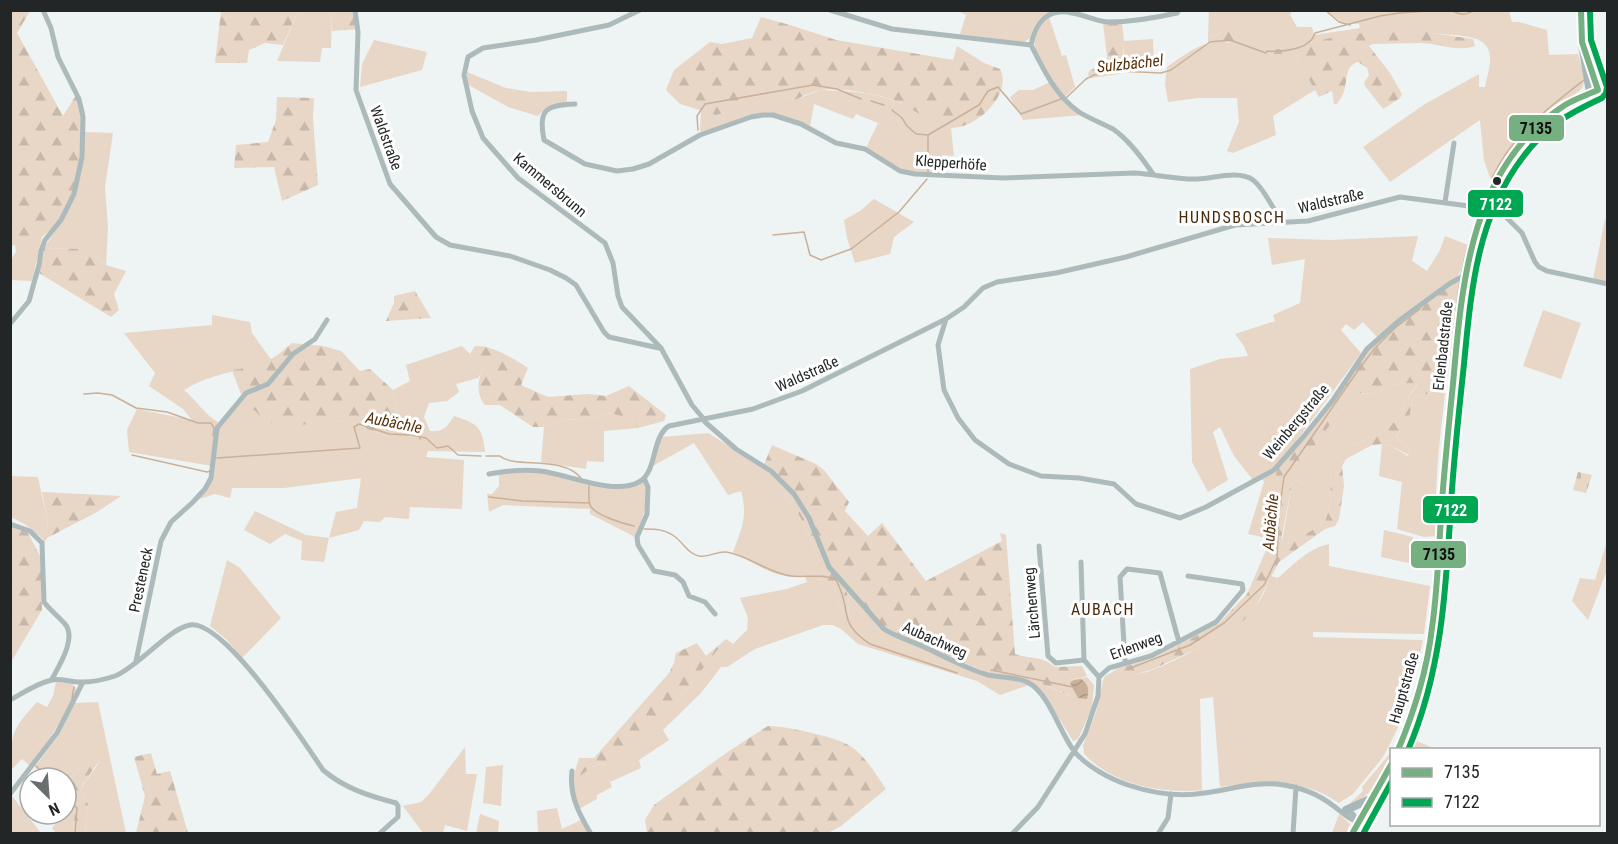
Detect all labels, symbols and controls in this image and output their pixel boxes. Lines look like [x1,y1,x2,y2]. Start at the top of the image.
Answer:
water label: Sulzbächel [1096,51,1165,76]
street label: Waldstraße [366,104,406,172]
line badge: 7135 [1508,114,1565,142]
text: 7135 [1520,119,1552,138]
street label: Kammersbrunn [510,149,590,221]
street label: Klepperhöfe [915,152,987,174]
unlabelled marker [1491,175,1503,187]
street label: Waldstraße [1296,185,1366,217]
line badge: 7122 [1467,189,1524,218]
text: 7122 [1480,195,1512,214]
district label: HUNDSBOSCH [1179,208,1285,227]
street label: Erlenbadstraße [1429,301,1457,391]
street label: Waldstraße [773,352,841,396]
street label: Weinbergstraße [1259,381,1333,463]
water label: Aubächle [363,408,424,437]
water label: Aubächle [1258,493,1282,552]
line badge: 7122 [1422,495,1479,524]
text: 7122 [1435,501,1467,520]
line badge: 7135 [1410,540,1467,569]
text: 7135 [1423,545,1455,564]
street label: Presteneck [125,546,157,614]
street label: Lärchenweg [1020,567,1044,639]
district label: AUBACH [1071,600,1135,619]
street label: Aubachweg [900,618,970,662]
street label: Erlenweg [1108,628,1164,664]
street label: Hauptstraße [1385,650,1423,726]
legend [1390,748,1600,826]
text: 7135 [1444,761,1480,782]
north arrow [18,766,78,826]
text: 7122 [1444,791,1480,812]
text: N [46,798,63,820]

